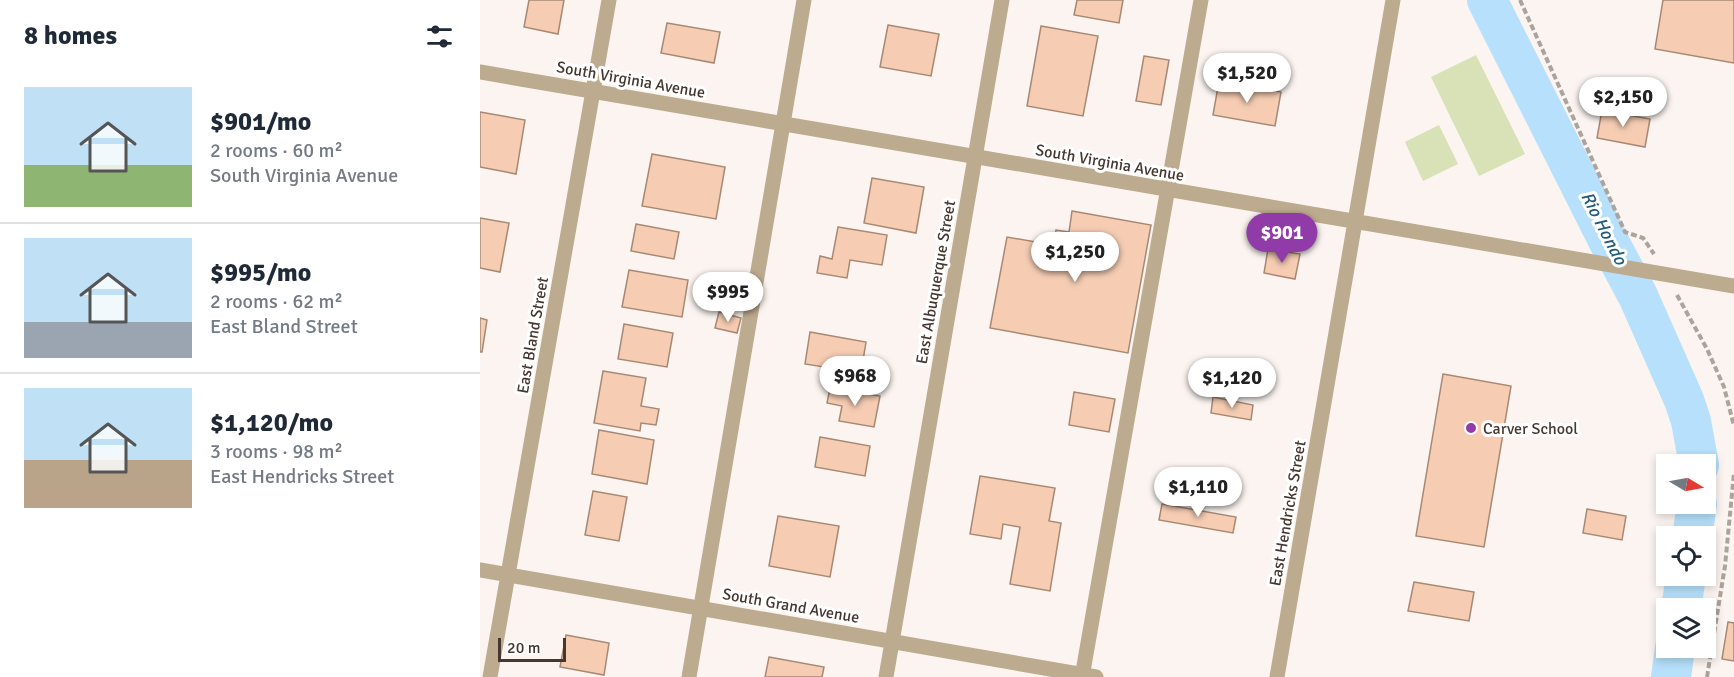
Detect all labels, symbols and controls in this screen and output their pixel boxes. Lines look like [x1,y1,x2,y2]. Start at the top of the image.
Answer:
text: 8 homes [24,20,117,52]
icon: filters [423,20,456,53]
pin: $1,520 [1198,53,1296,104]
street label: South Virginia Avenue [555,57,707,103]
text: $1,520 [1217,60,1277,85]
pin: $2,150 [1574,77,1672,128]
text: $2,150 [1593,84,1653,109]
text: $901/mo [210,106,311,138]
icon: home [72,111,144,183]
text: 2 rooms · 60 m² [210,138,343,163]
street label: South Virginia Avenue [1034,140,1186,186]
text: South Virginia Avenue [210,163,398,188]
water label: Rio Hondo [1576,188,1633,270]
street label: East Albuquerque Street [912,198,960,366]
pin: $901 [1246,213,1318,264]
text: $901 [1260,220,1304,245]
pin: $1,250 [1026,232,1124,283]
text: $1,250 [1045,239,1105,264]
text: $995/mo [210,257,311,289]
icon: home [72,262,144,334]
pin: $995 [692,272,764,323]
street label: East Bland Street [513,275,553,395]
text: $995 [706,279,750,304]
text: 2 rooms · 62 m² [210,289,343,314]
text: East Bland Street [210,314,358,339]
pin: $968 [819,356,891,407]
pin: $1,120 [1183,358,1281,409]
text: $968 [833,363,877,388]
text: $1,120 [1202,365,1262,390]
text: $1,120/mo [210,407,333,439]
icon: home [72,412,144,484]
place label: Carver School [1483,419,1578,439]
marker: Carver School [1464,421,1478,435]
street label: East Hendricks Street [1265,438,1311,588]
text: 3 rooms · 98 m² [210,439,343,464]
north arrow [1656,454,1716,514]
map controls [1656,454,1716,658]
text: East Hendricks Street [210,464,394,489]
pin: $1,110 [1149,467,1247,518]
text: $1,110 [1168,474,1228,499]
button: locate [1656,526,1716,586]
street label: South Grand Avenue [721,584,861,628]
button: layers [1656,598,1716,658]
scale bar [498,635,566,662]
text: 20 m [507,638,541,658]

